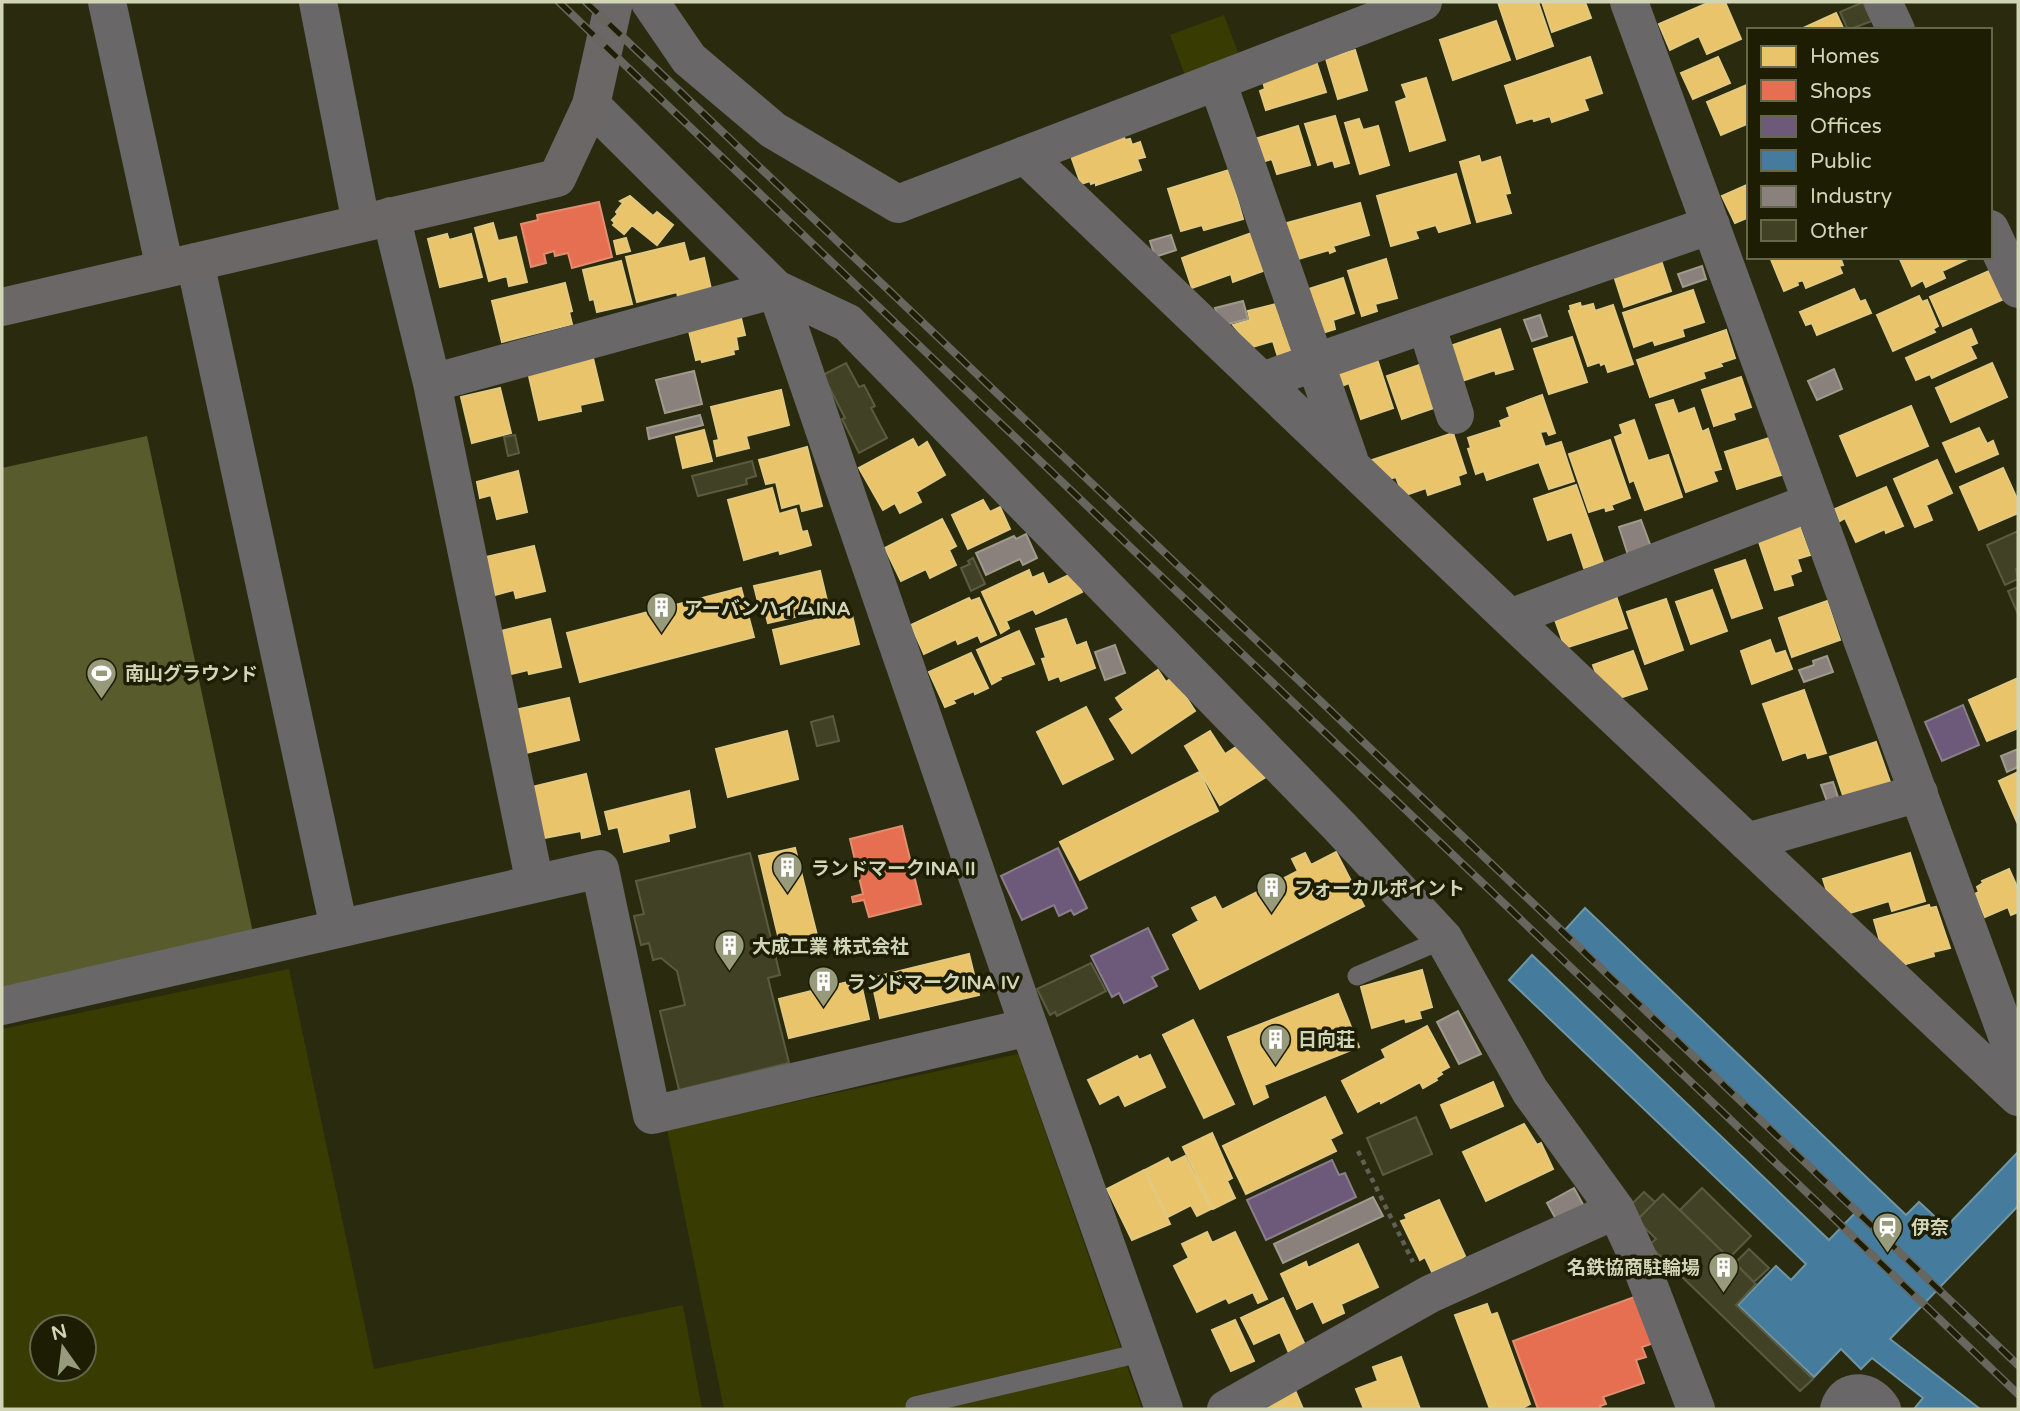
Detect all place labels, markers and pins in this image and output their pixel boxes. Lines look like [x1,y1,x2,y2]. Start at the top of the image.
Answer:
building icon: アーバンハイムINA [644,591,678,635]
place label: アーバンハイムINA [684,598,851,620]
sports icon: 南山グラウンド [85,656,119,700]
place label: 南山グラウンド [125,663,258,685]
building icon: ランドマークINA II [771,851,805,895]
place label: ランドマークINA II [811,858,976,880]
building icon: フォーカルポイント [1254,871,1288,915]
place label: フォーカルポイント [1294,878,1465,900]
building icon: 大成工業 株式会社 [712,929,746,973]
place label: 大成工業 株式会社 [752,936,909,958]
building icon: ランドマークINA IV [807,965,841,1009]
place label: ランドマークINA IV [847,972,1020,994]
building icon: 日向荘 [1258,1022,1292,1066]
place label: 日向荘 [1298,1029,1355,1051]
station icon: 伊奈 [1871,1210,1905,1254]
place label: 伊奈 [1911,1217,1949,1239]
building icon: 名鉄協商駐輪場 [1706,1250,1740,1294]
place label: 名鉄協商駐輪場 [1567,1257,1700,1279]

